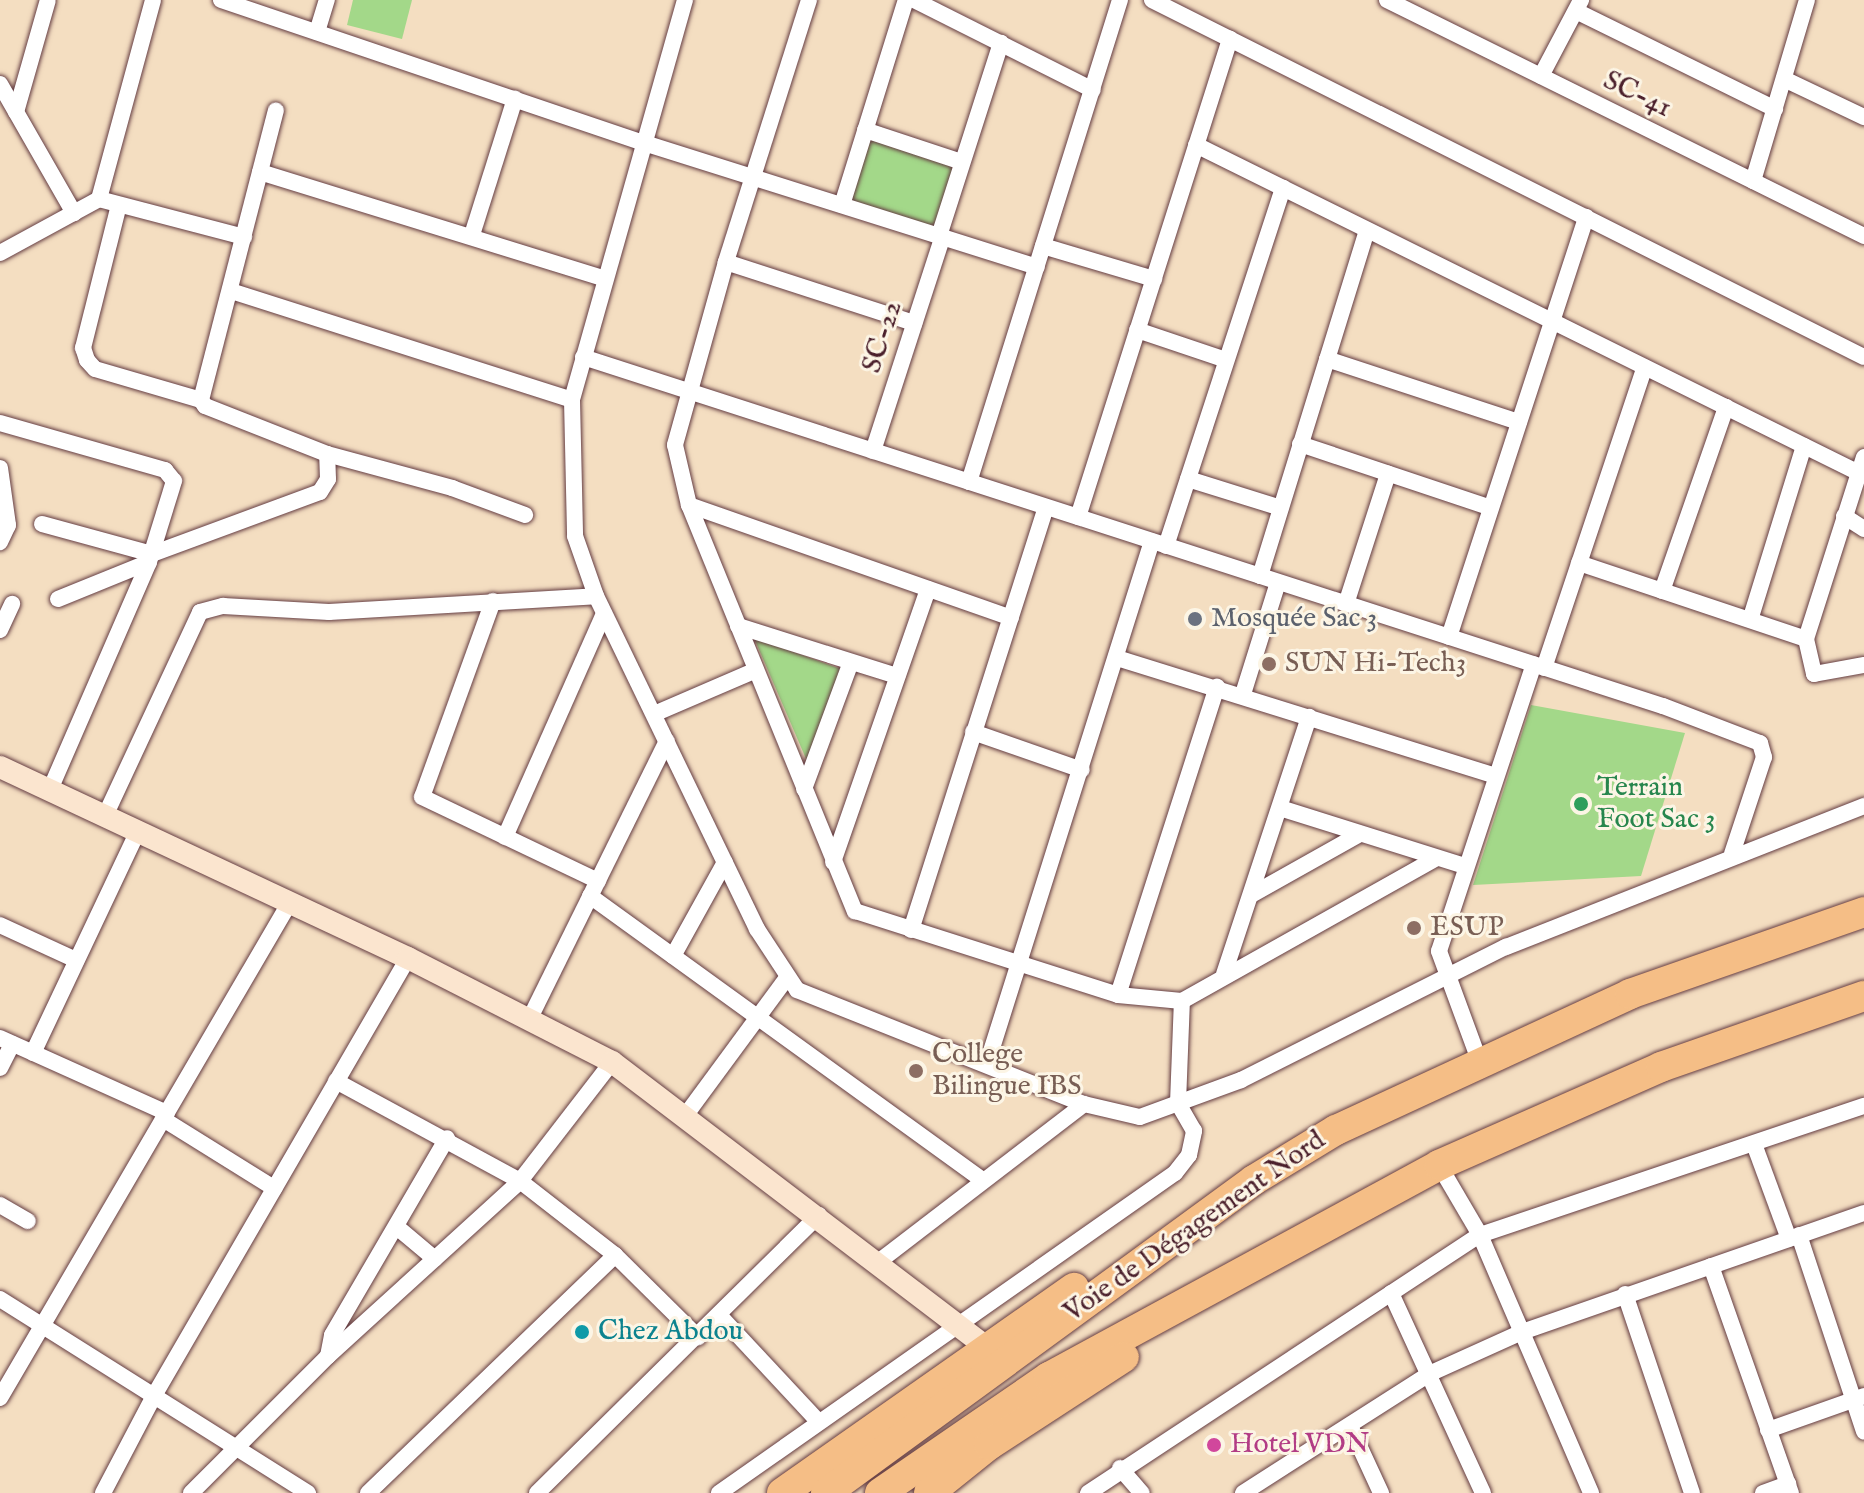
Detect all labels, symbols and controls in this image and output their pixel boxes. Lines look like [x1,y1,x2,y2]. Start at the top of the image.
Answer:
street label: SC-41 [1597,64,1677,126]
street label: SC-22 [856,297,910,377]
place label: Mosquée Sac 3 [1211,602,1377,636]
marker: Mosquée Sac 3 [1186,610,1204,628]
place label: SUN Hi-Tech3 [1285,647,1466,681]
marker: SUN Hi-Tech3 [1260,655,1278,673]
place label: Terrain Foot Sac 3 [1597,771,1715,837]
marker: Terrain Foot Sac 3 [1572,795,1590,813]
place label: ESUP [1430,911,1504,945]
marker: ESUP [1405,919,1423,937]
place label: College Bilingue IBS [932,1038,1082,1104]
marker: College Bilingue IBS [907,1062,925,1080]
street label: Voie de Dégagement Nord [1058,1124,1332,1330]
place label: Chez Abdou [598,1315,743,1349]
marker: Chez Abdou [573,1323,591,1341]
place label: Hotel VDN [1230,1428,1369,1462]
marker: Hotel VDN [1205,1436,1223,1454]

